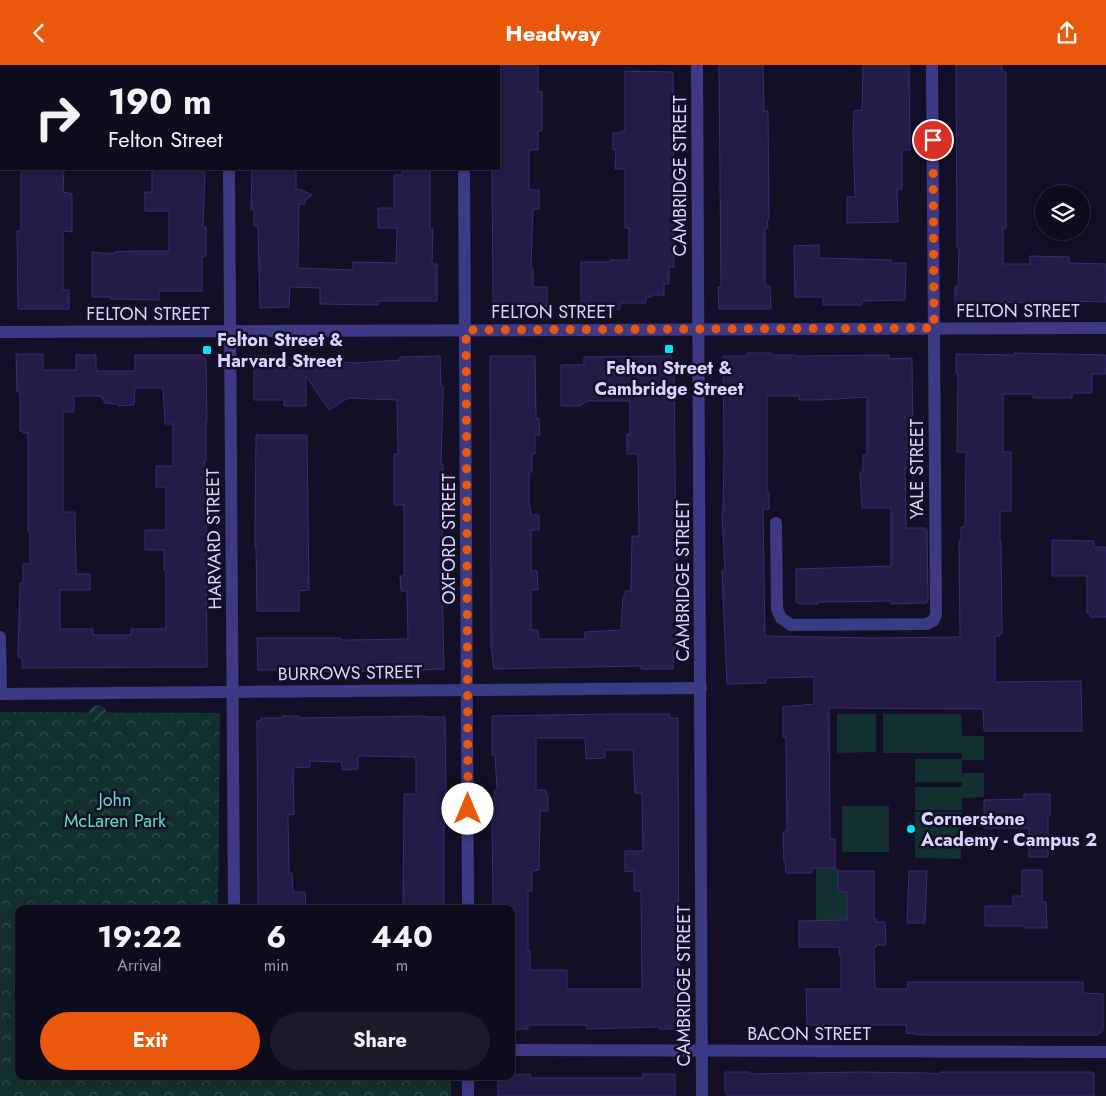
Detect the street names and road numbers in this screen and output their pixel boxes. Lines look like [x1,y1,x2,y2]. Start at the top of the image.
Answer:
street label: CAMBRIDGE STREET [667,95,693,257]
street label: FELTON STREET [956,298,1080,324]
street label: FELTON STREET [491,299,615,325]
street label: FELTON STREET [86,301,210,327]
street label: YALE STREET [904,418,930,519]
street label: HARVARD STREET [200,468,228,610]
street label: OXFORD STREET [436,473,462,605]
street label: CAMBRIDGE STREET [670,500,696,662]
street label: BURROWS STREET [277,659,423,687]
street label: CAMBRIDGE STREET [671,905,697,1067]
street label: BACON STREET [747,1021,871,1047]

